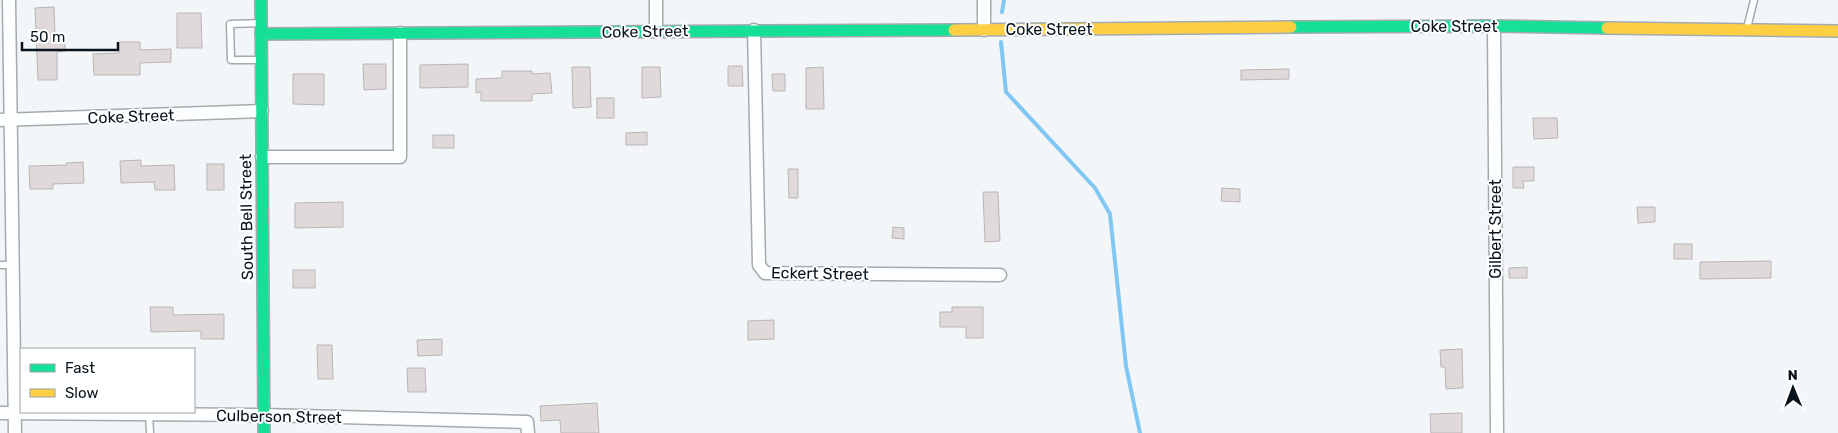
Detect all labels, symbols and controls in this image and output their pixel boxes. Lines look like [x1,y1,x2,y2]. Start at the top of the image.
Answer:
street label: Coke Street [1411,17,1497,36]
scale bar [22,20,119,52]
street label: Coke Street [1006,20,1092,39]
street label: Coke Street [601,21,689,42]
text: 50 m [30,28,65,46]
street label: Coke Street [87,105,175,128]
street label: South Bell Street [236,154,257,280]
street label: Gilbert Street [1486,179,1505,279]
street label: Eckert Street [771,263,869,284]
legend [20,348,195,413]
text: Fast [65,359,95,377]
north arrow [1768,363,1818,413]
text: N [1788,367,1798,384]
text: Slow [65,384,98,402]
street label: Culberson Street [216,406,342,427]

